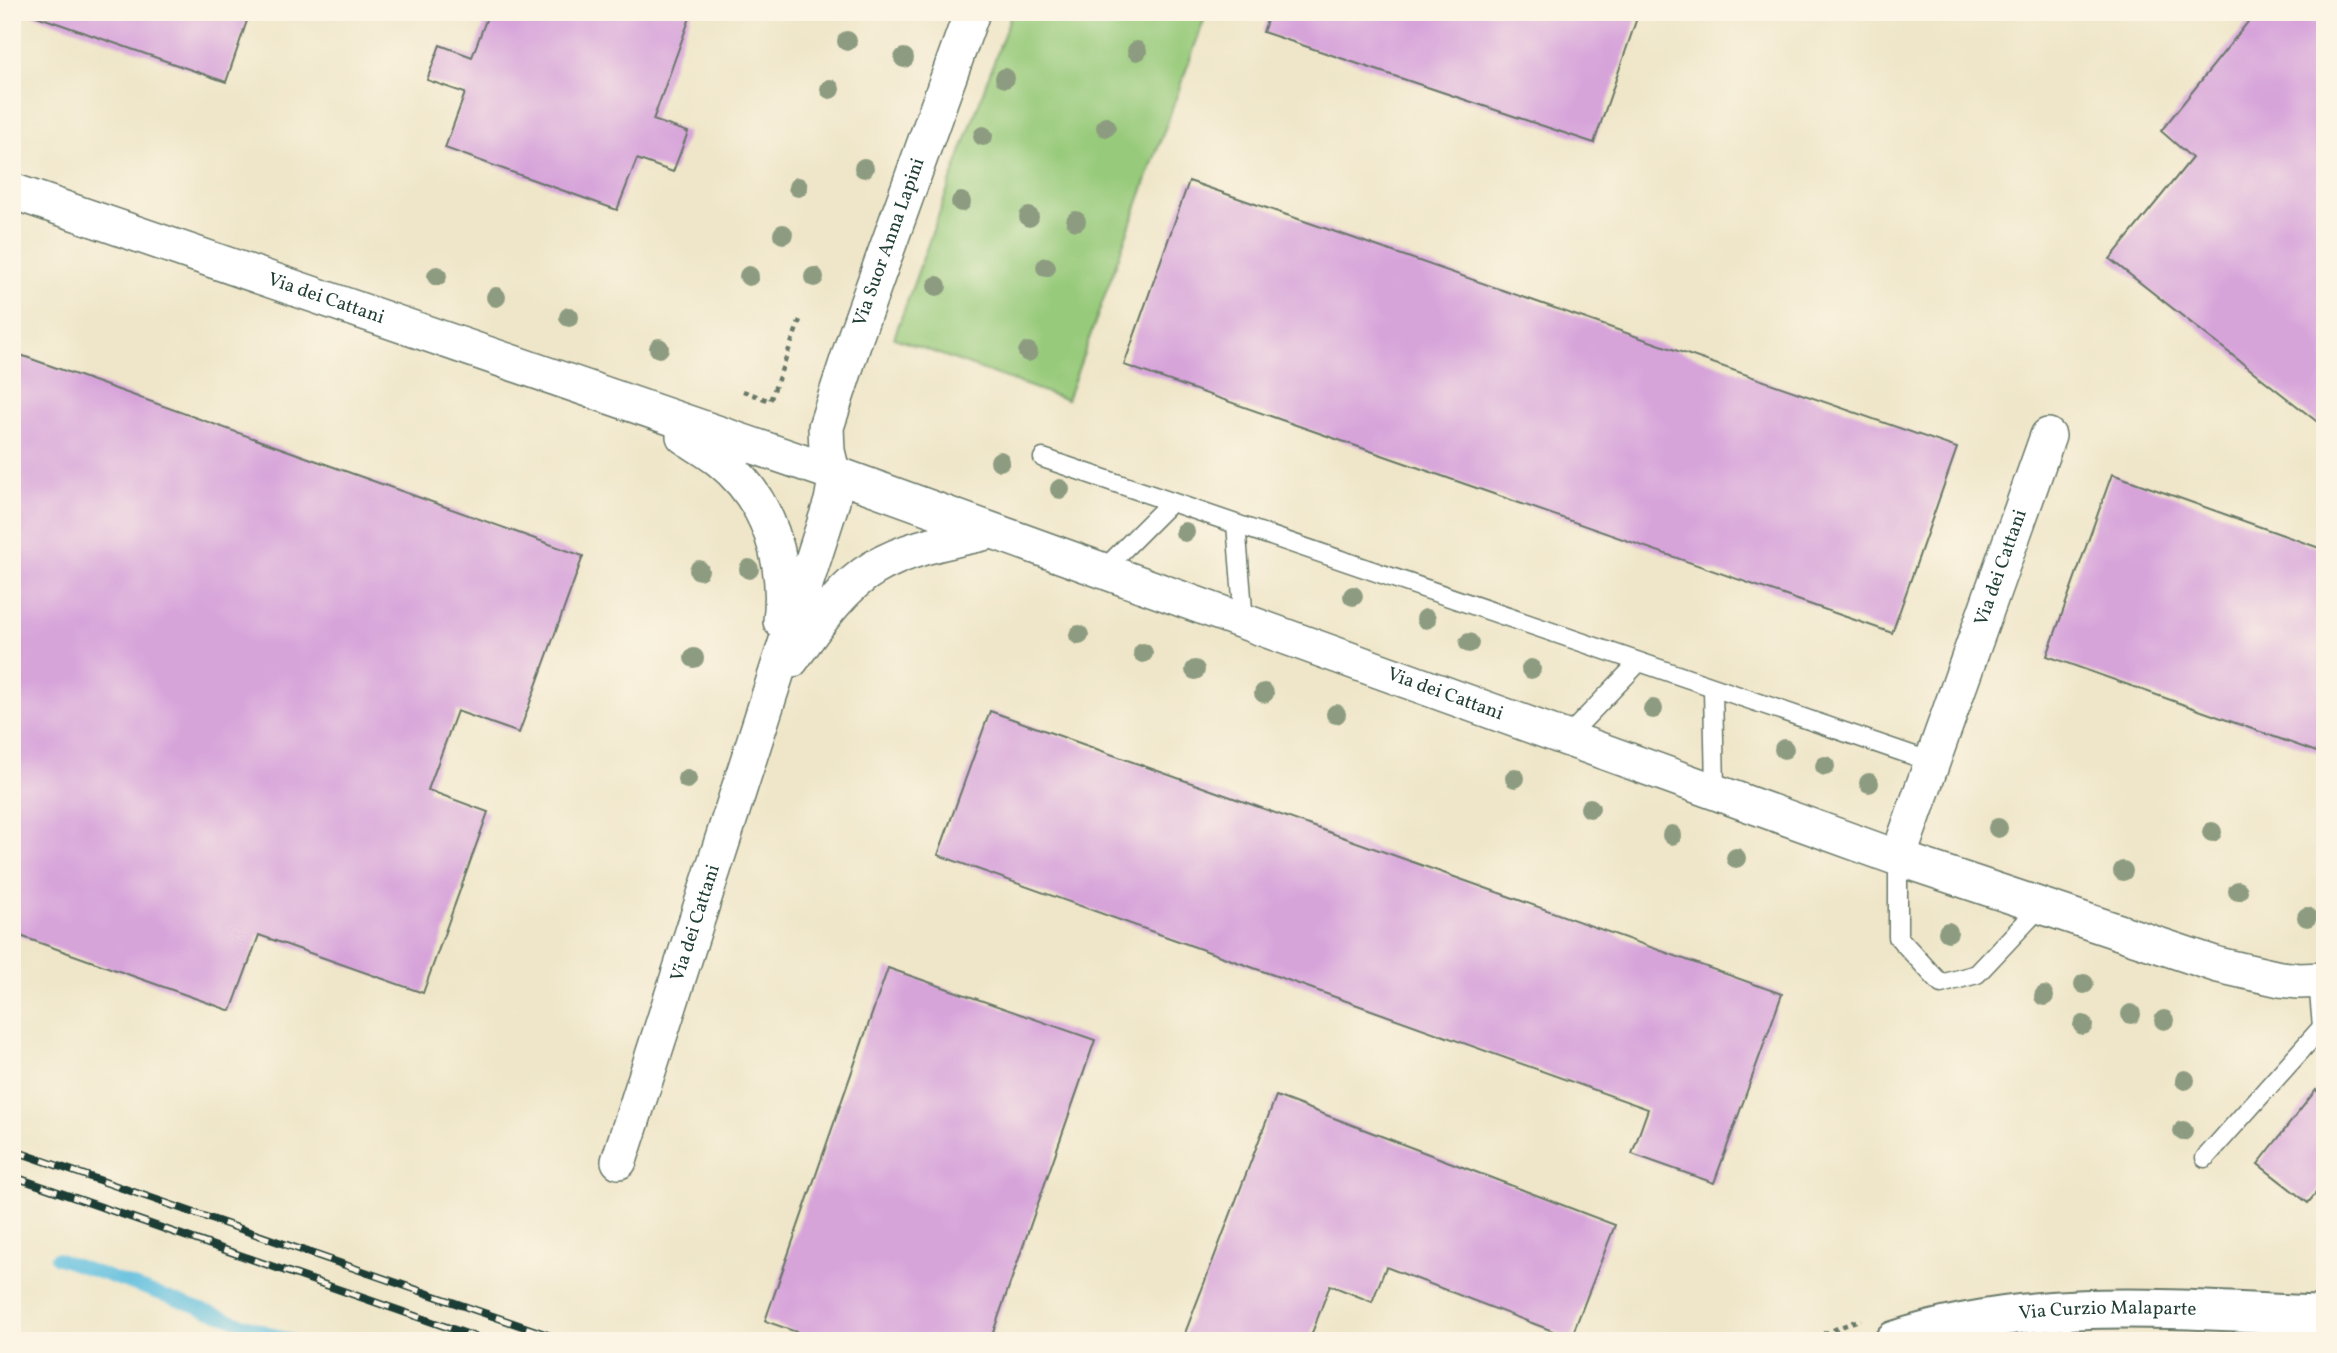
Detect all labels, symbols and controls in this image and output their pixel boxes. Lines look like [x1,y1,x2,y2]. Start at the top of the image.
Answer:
street label: Via Suor Anna Lapini [847,154,932,330]
street label: Via dei Cattani [264,267,388,331]
street label: Via dei Cattani [1969,506,2034,629]
street label: Via dei Cattani [1384,661,1507,727]
street label: Via dei Cattani [665,861,727,985]
street label: Via Curzio Malaparte [2018,1295,2197,1327]

